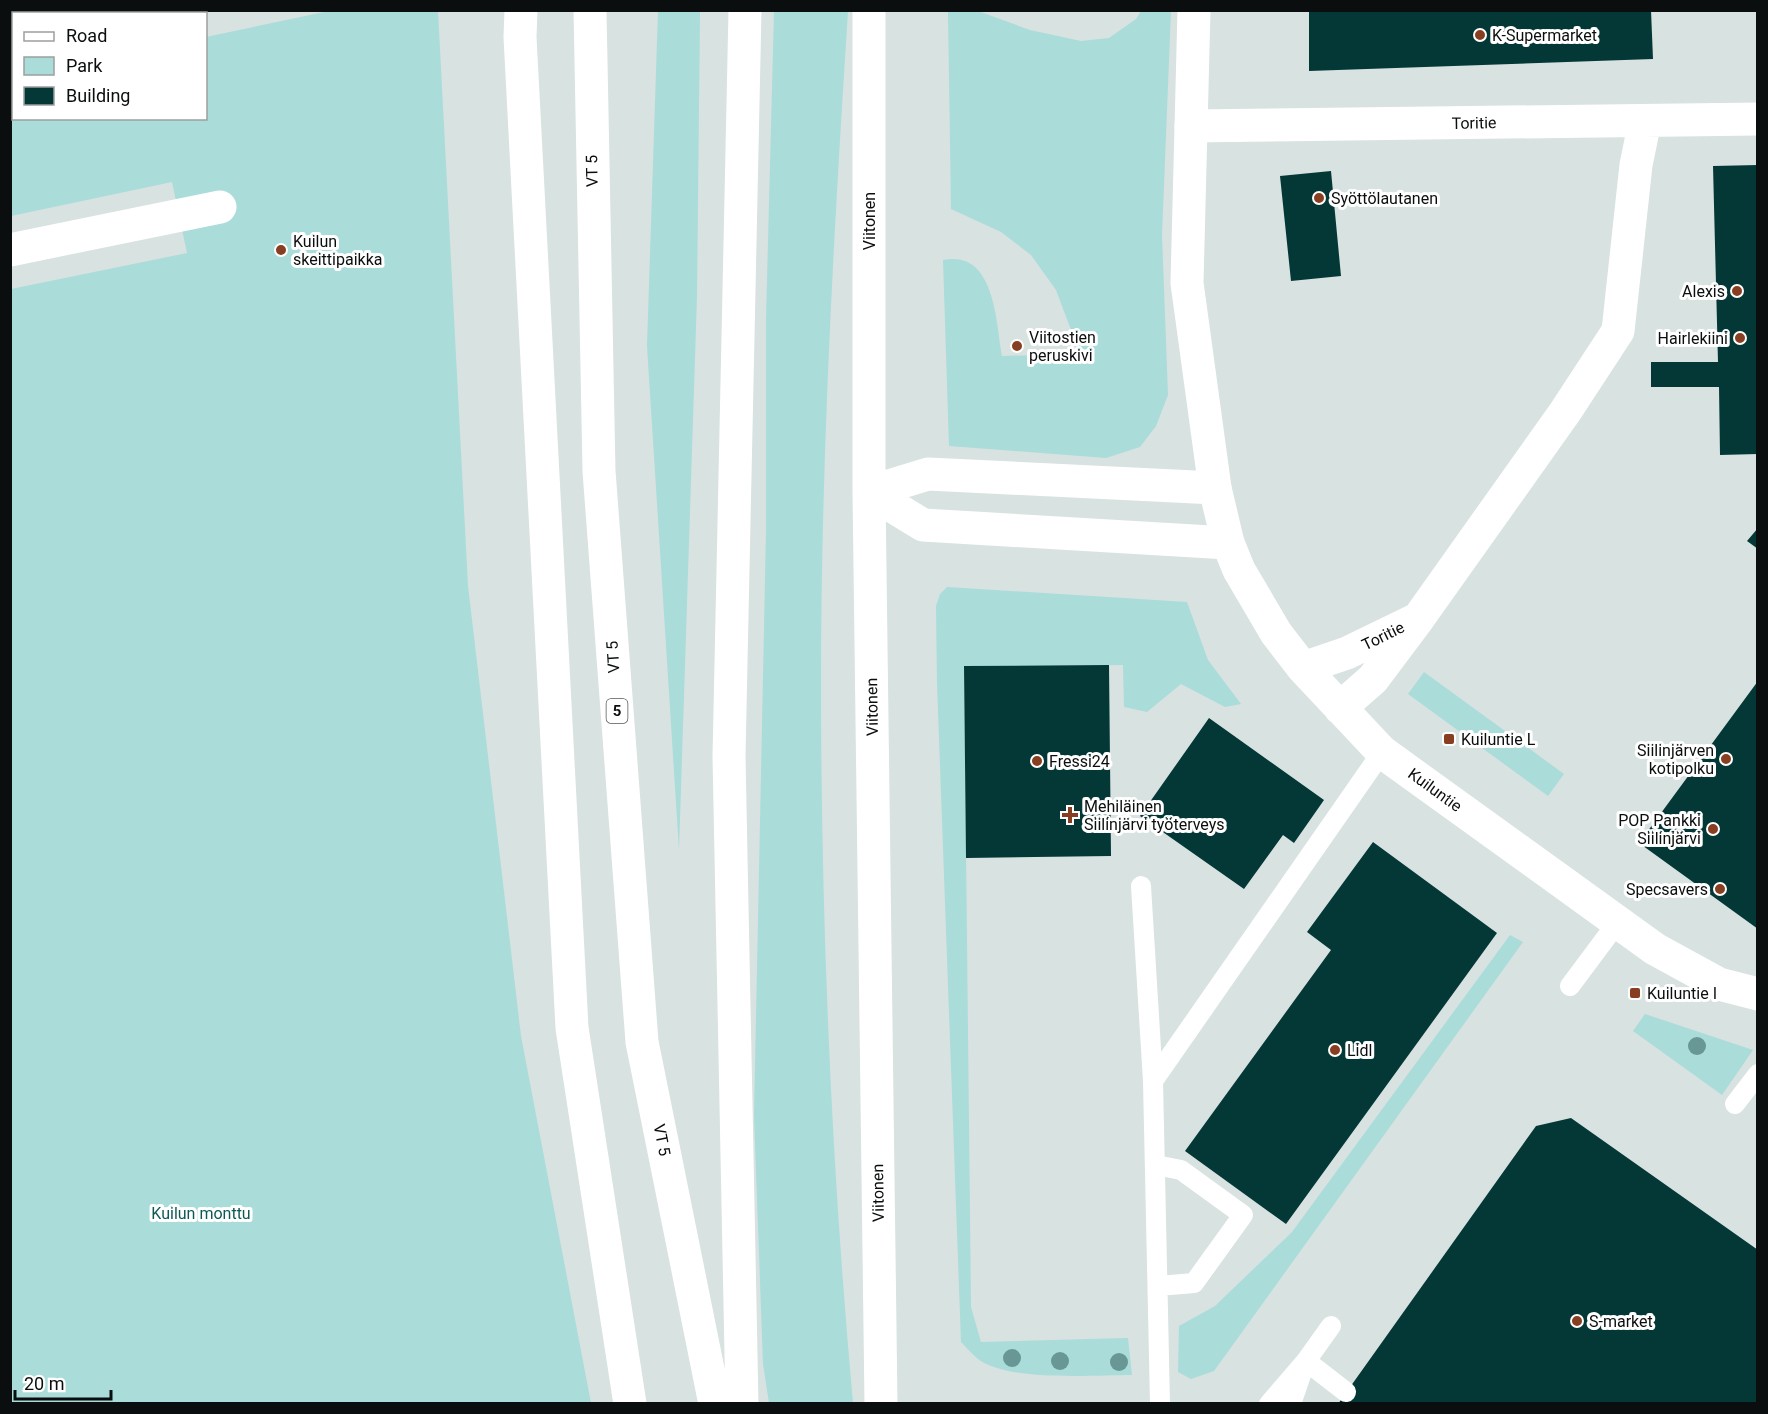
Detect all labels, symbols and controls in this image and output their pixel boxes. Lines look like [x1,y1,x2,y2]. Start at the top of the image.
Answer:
legend [12,12,207,120]
text: Road [66,25,107,46]
place label: K-Supermarket [1492,26,1597,45]
marker: K-Supermarket [1473,28,1487,42]
text: Park [66,55,103,76]
text: Building [66,85,130,106]
street label: Toritie [1451,113,1497,133]
street label: VT 5 [582,155,602,187]
place label: Syöttölautanen [1331,189,1438,208]
marker: Syöttölautanen [1312,191,1326,205]
street label: Viitonen [860,192,879,250]
place label: Kuilun skeittipaikka [293,232,382,269]
marker: Kuilun skeittipaikka [274,243,288,257]
place label: Alexis [1682,282,1725,301]
marker: Alexis [1730,284,1744,298]
place label: Viitostien peruskivi [1029,328,1096,365]
place label: Hairlekiini [1658,329,1728,348]
marker: Hairlekiini [1733,331,1747,345]
marker: Viitostien peruskivi [1010,339,1024,353]
street label: Toritie [1359,618,1407,654]
street label: VT 5 [602,640,624,674]
street label: Viitonen [862,678,882,736]
road number: 5 [606,699,628,723]
place label: Kuiluntie L [1461,730,1536,749]
marker: Kuiluntie L [1442,732,1456,746]
place label: Siilinjärven kotipolku [1637,741,1714,778]
place label: Fressi24 [1049,752,1110,771]
marker: Siilinjärven kotipolku [1719,752,1733,766]
marker: Fressi24 [1030,754,1044,768]
street label: Kuiluntie [1404,764,1466,816]
place label: Mehiläinen Siilinjärvi työterveys [1084,797,1225,834]
marker: Mehiläinen Siilinjärvi työterveys [1061,806,1079,824]
place label: POP Pankki Siilinjärvi [1618,811,1701,848]
marker: POP Pankki Siilinjärvi [1706,822,1720,836]
place label: Specsavers [1626,880,1708,899]
marker: Specsavers [1713,882,1727,896]
place label: Kuiluntie I [1647,984,1717,1003]
marker: Kuiluntie I [1628,986,1642,1000]
place label: Lidl [1347,1041,1372,1060]
marker: Lidl [1328,1043,1342,1057]
street label: VT 5 [650,1122,674,1158]
street label: Viitonen [868,1164,888,1222]
park label: Kuilun monttu [151,1204,251,1223]
place label: S-market [1589,1312,1653,1331]
marker: S-market [1570,1314,1584,1328]
scale bar [15,1363,111,1401]
text: 20 m [24,1373,64,1394]

